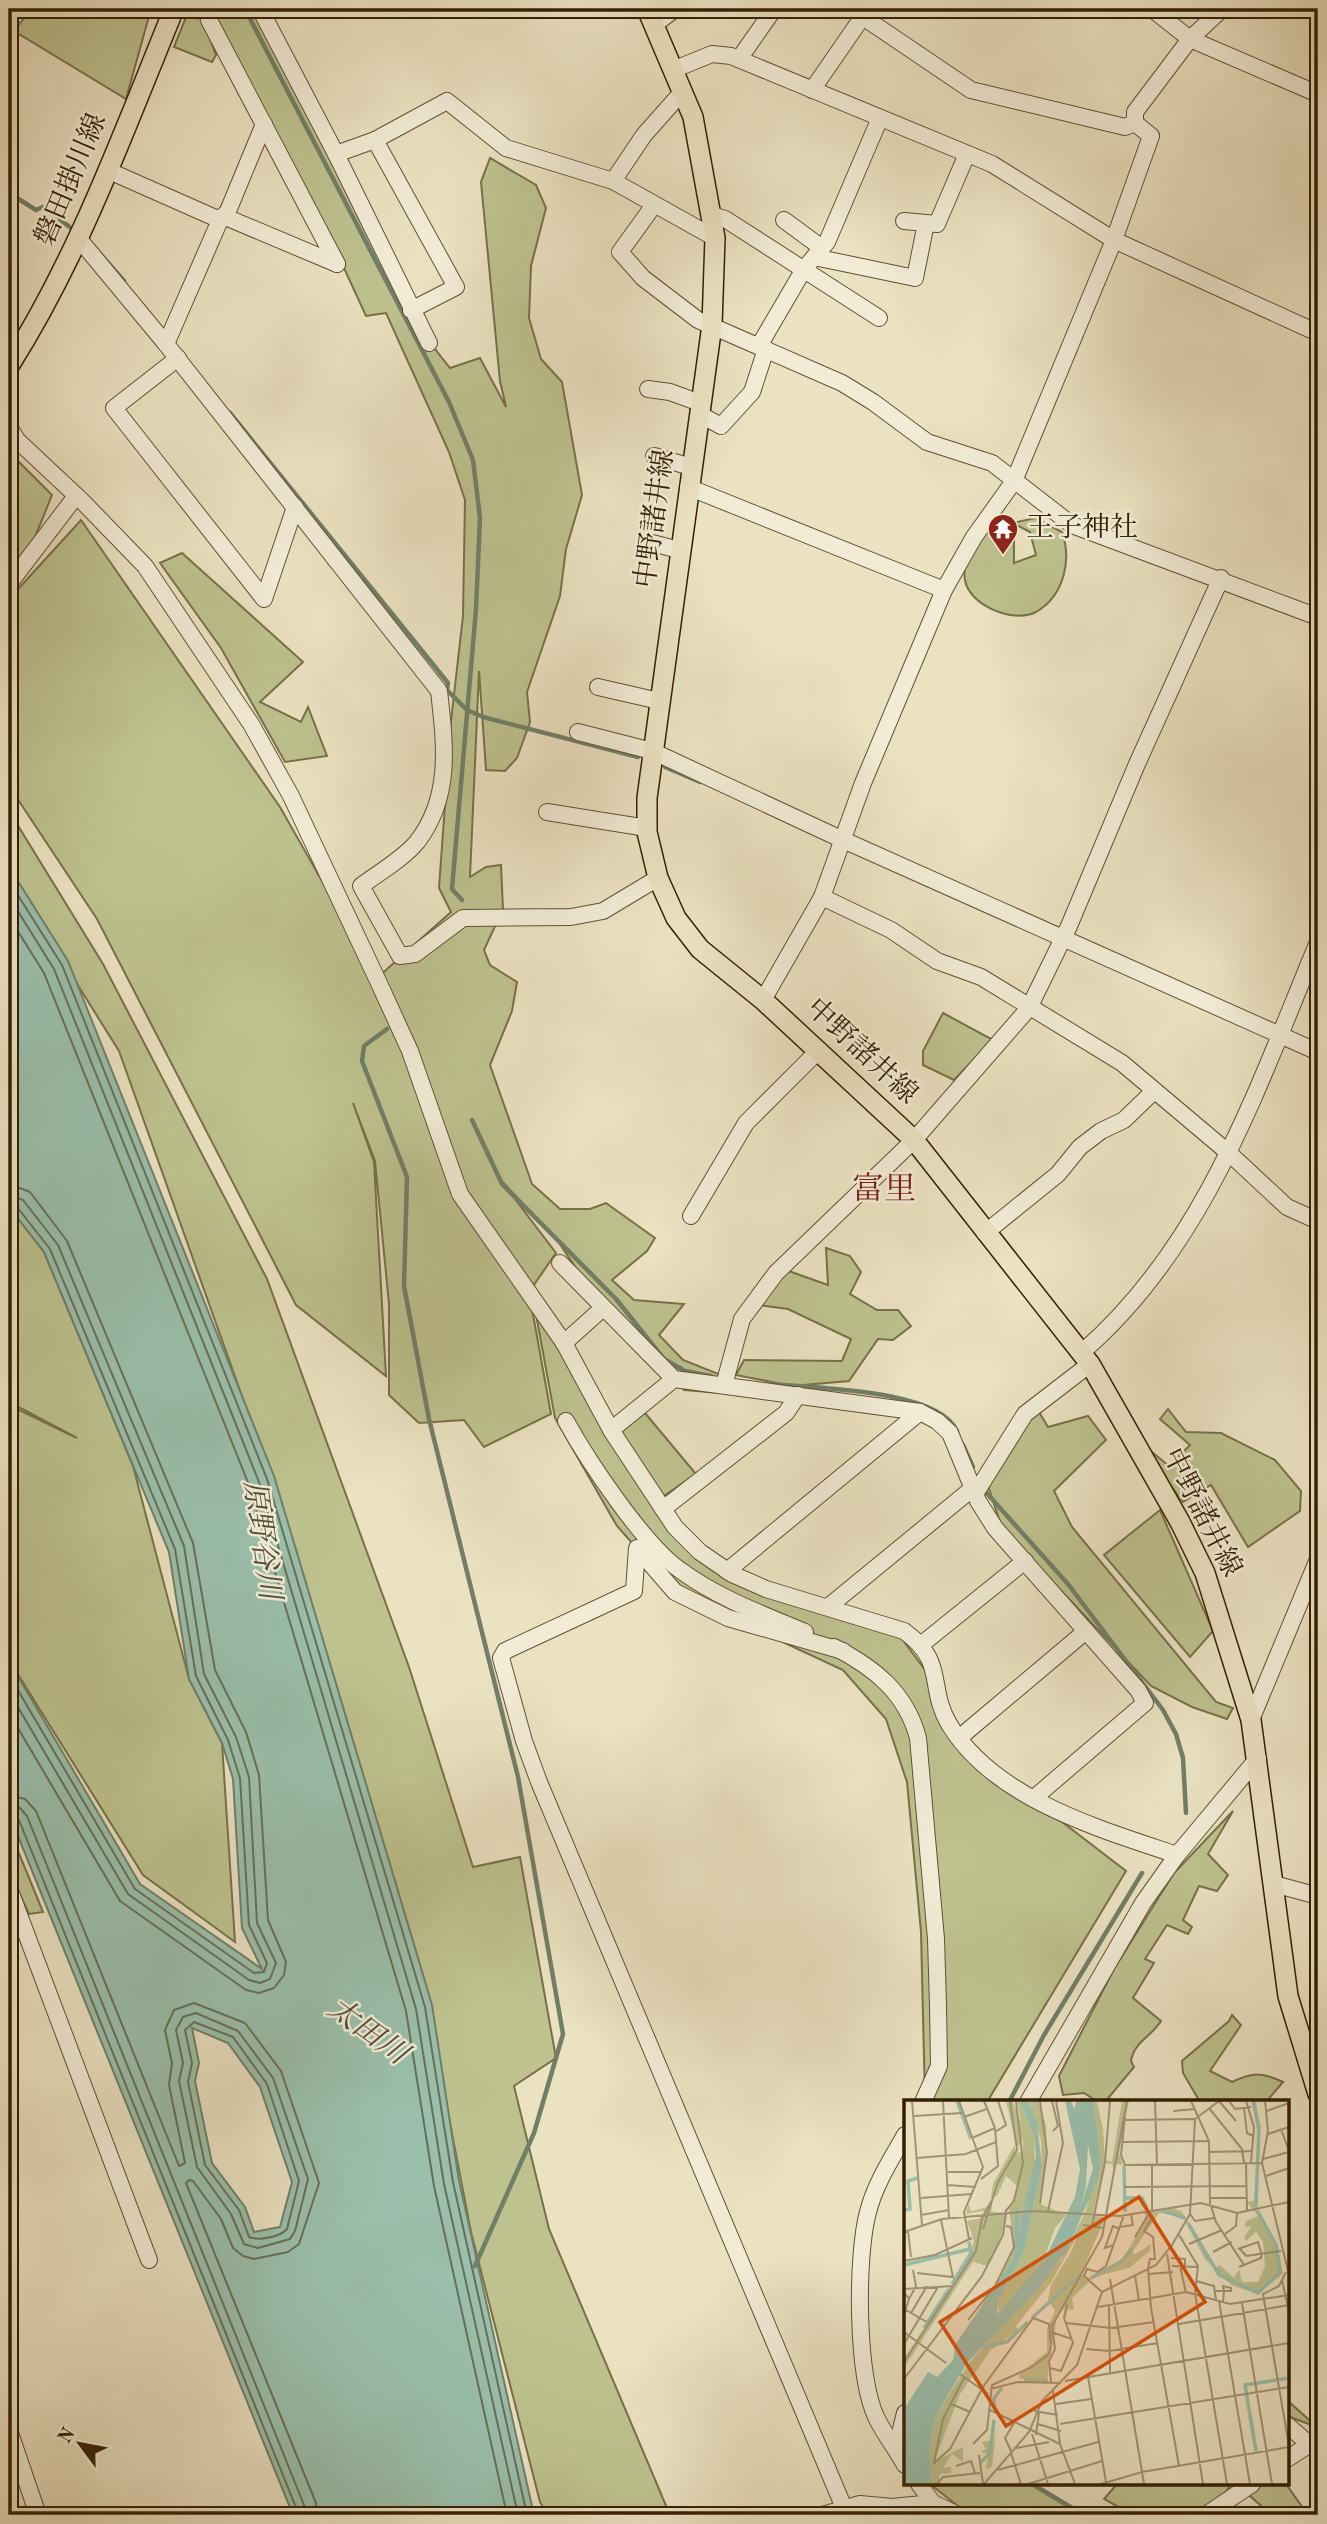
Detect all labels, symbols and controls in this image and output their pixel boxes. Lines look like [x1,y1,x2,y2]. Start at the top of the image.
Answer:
street label: 磐田掛川線 [29,109,112,250]
street label: 中野諸井線 [629,447,680,590]
temple icon: 王子神社 [986,512,1020,556]
place label: 王子神社 [1026,512,1138,543]
street label: 中野諸井線 [800,992,924,1110]
district label: 富里 [852,1172,916,1207]
street label: 中野諸井線 [1157,1443,1248,1582]
water label: 原野谷川 [238,1478,287,1604]
water label: 太田川 [322,1991,416,2072]
inset map [904,2100,1288,2486]
north arrow [46,2408,116,2478]
text: N [56,2425,80,2448]

